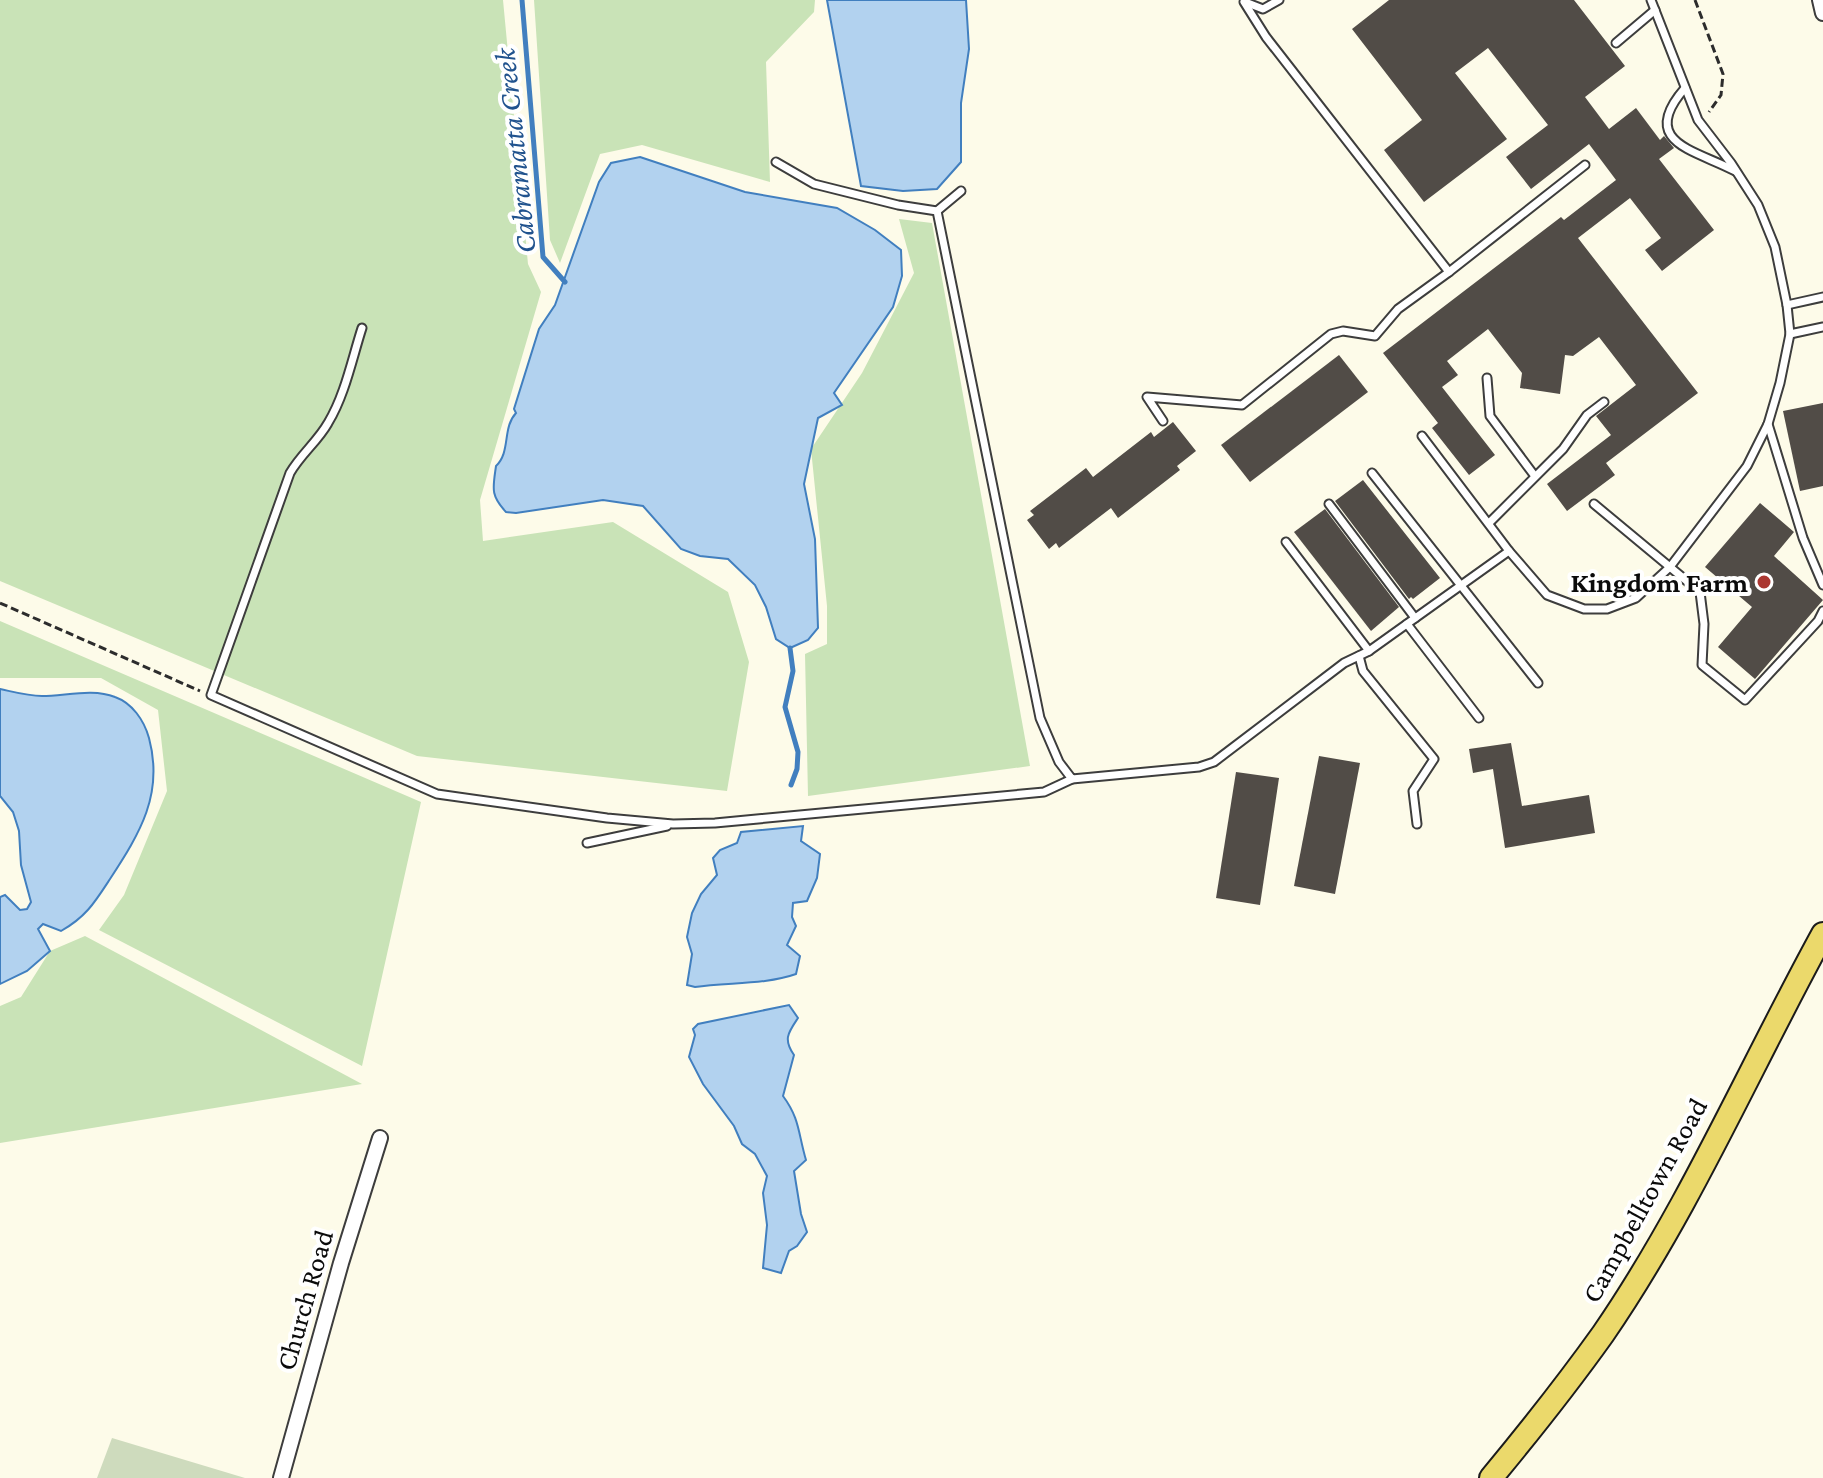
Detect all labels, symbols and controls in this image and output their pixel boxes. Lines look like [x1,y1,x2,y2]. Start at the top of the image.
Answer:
water label: Cabramatta Creek [487,45,542,255]
place label: Kingdom Farm [1571,567,1748,598]
marker: Kingdom Farm [1755,573,1773,591]
street label: Campbelltown Road [1575,1093,1714,1308]
street label: Church Road [270,1226,339,1374]

